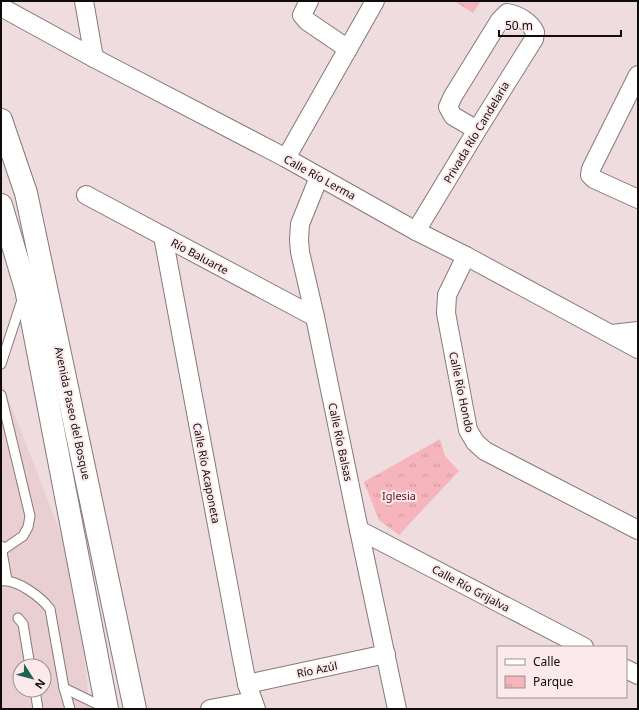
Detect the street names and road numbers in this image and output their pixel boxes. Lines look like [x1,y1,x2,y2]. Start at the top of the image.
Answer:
street label: Privada Río Candelaria [440,78,512,186]
street label: Calle Río Lerma [281,151,359,203]
street label: Río Baluarte [169,235,231,277]
street label: Avenida Paseo del Bosque [52,345,94,481]
street label: Calle Río Hondo [446,350,478,434]
street label: Calle Río Balsas [325,401,357,483]
street label: Calle Río Acaponeta [190,421,224,525]
street label: Calle Río Grijalva [429,561,513,615]
street label: Río Azúl [295,657,339,681]

